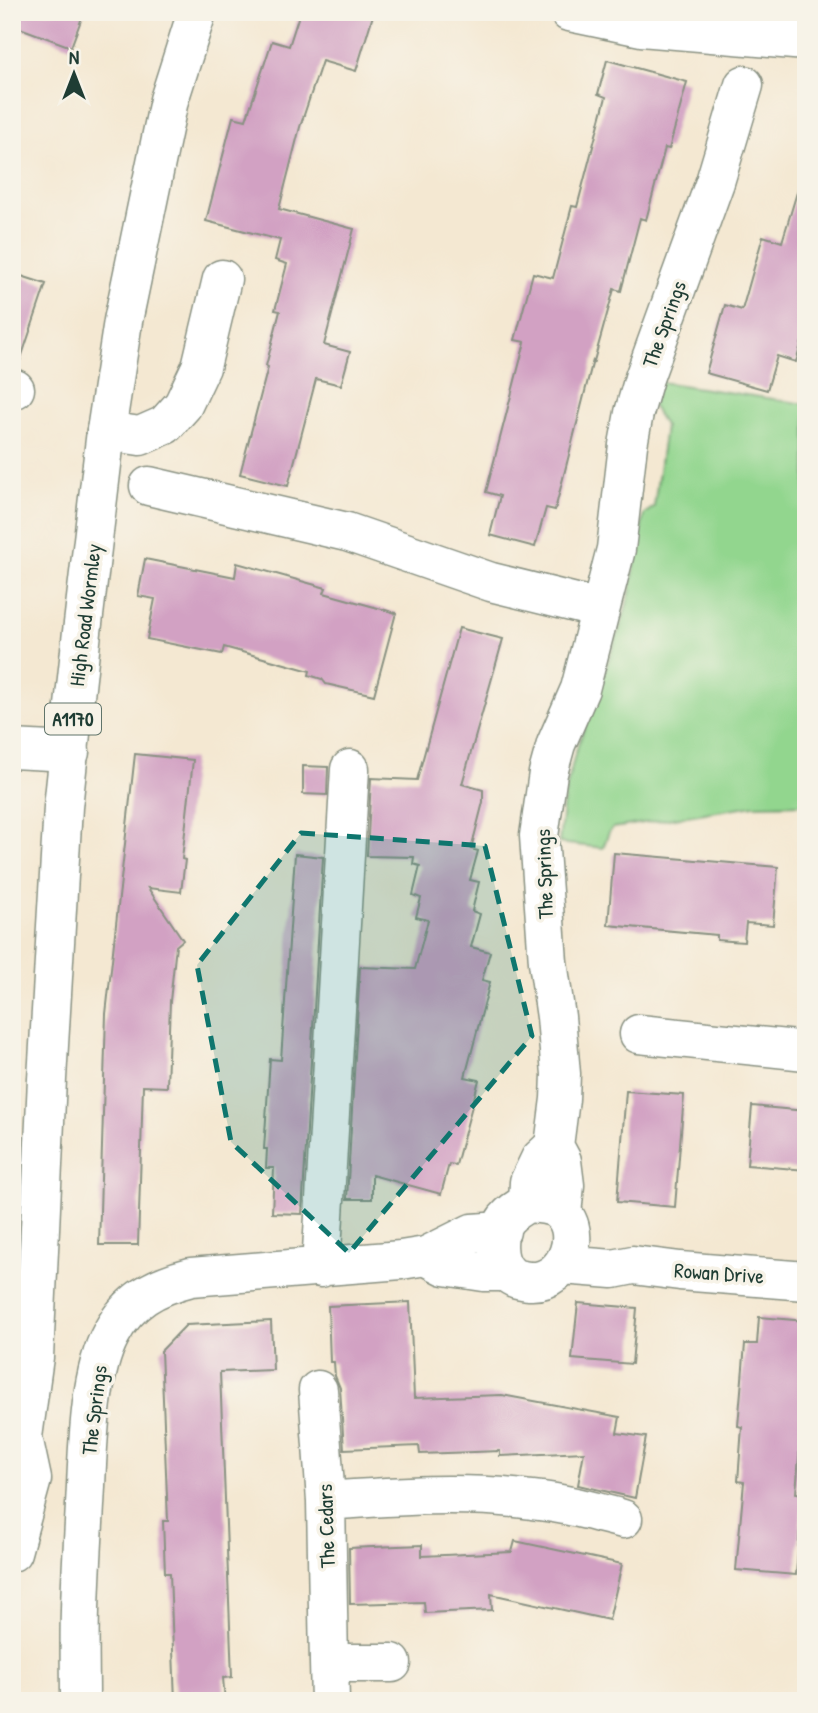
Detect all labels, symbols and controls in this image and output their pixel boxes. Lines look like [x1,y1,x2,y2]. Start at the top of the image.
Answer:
north arrow [38,38,108,108]
text: N [69,44,79,70]
street label: The Springs [635,277,693,371]
street label: High Road Wormley [62,542,108,688]
road number: A1170 [45,704,101,734]
street label: The Springs [528,828,560,920]
street label: Rowan Drive [673,1255,765,1291]
street label: The Springs [74,1363,114,1457]
street label: The Cedars [310,1483,342,1569]

